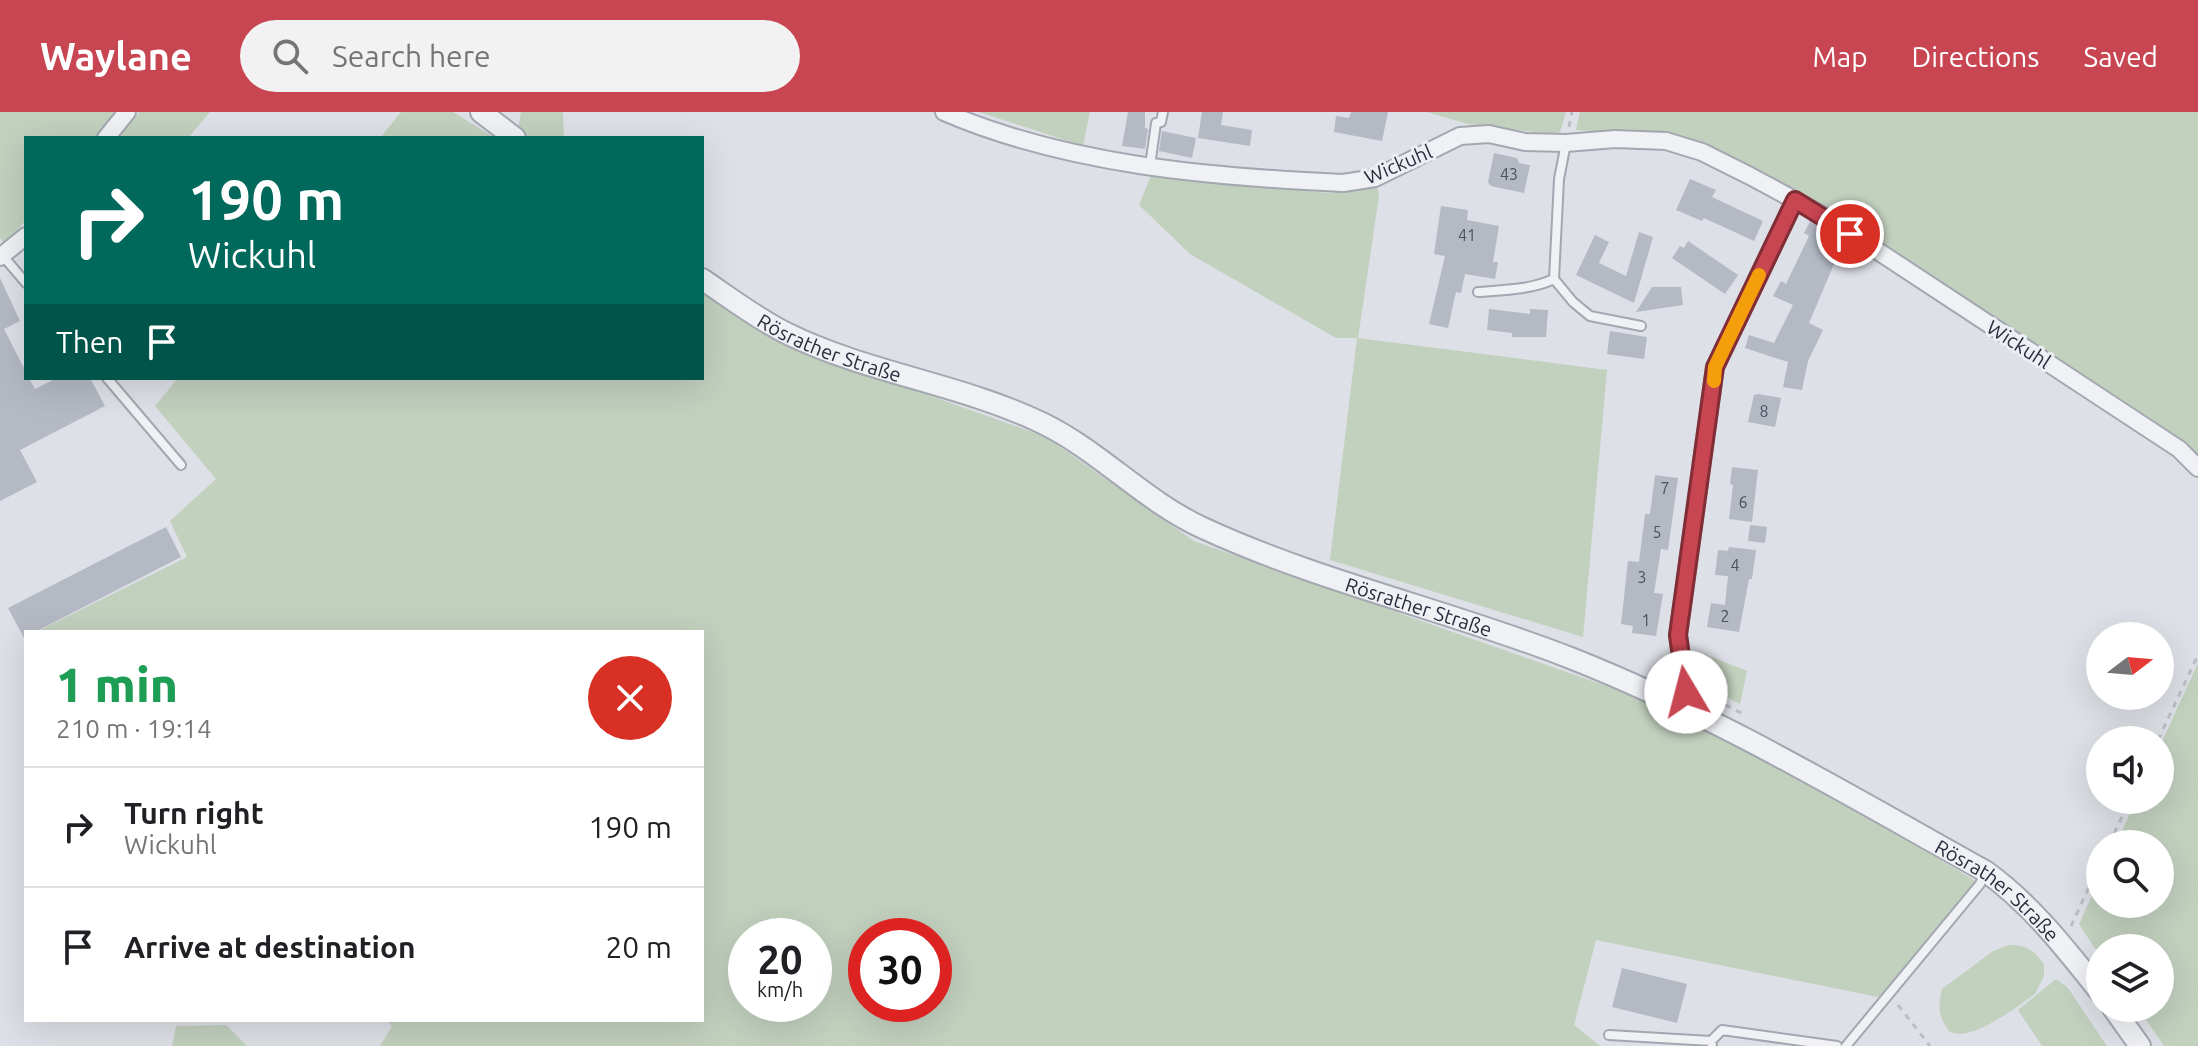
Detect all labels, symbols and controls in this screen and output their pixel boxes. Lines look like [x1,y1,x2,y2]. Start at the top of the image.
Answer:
search box [240,20,800,92]
icon: search [268,34,312,78]
text: Waylane [40,35,192,77]
text: Search here [332,39,491,73]
text: Map [1812,41,1868,72]
text: Directions [1912,41,2039,72]
text: Saved [2083,41,2158,72]
street label: Wickuhl [1361,139,1435,189]
house number: 43 [1500,165,1518,183]
icon: right [56,168,160,272]
text: 190 m [188,168,344,231]
pin [1816,200,1884,268]
icon: arrive [1828,212,1872,256]
house number: 41 [1458,226,1476,244]
text: Wickuhl [188,234,316,275]
street label: Rösrather Straße [754,308,904,386]
street label: Wickuhl [1983,315,2055,373]
icon: arrive [140,320,184,364]
text: Then [56,325,124,359]
house number: 8 [1759,402,1769,420]
house number: 7 [1660,479,1670,497]
house number: 6 [1738,493,1748,511]
house number: 5 [1652,523,1662,541]
house number: 4 [1730,556,1740,574]
house number: 3 [1637,568,1647,586]
street label: Rösrather Straße [1343,572,1495,640]
house number: 2 [1720,607,1730,625]
house number: 1 [1641,611,1651,629]
north arrow [2086,622,2174,710]
map controls [2086,622,2174,1022]
position arrow [1644,650,1728,734]
button: close [588,656,672,740]
text: 1 min [56,657,178,711]
text: 210 m · 19:14 [56,714,212,743]
button: sound [2086,726,2174,814]
text: Turn right [124,796,264,830]
icon: right [56,805,100,849]
text: 190 m [588,810,672,844]
text: Wickuhl [124,830,217,859]
button: search [2086,830,2174,918]
street label: Rösrather Straße [1932,834,2065,945]
speed limit sign: 30 [848,918,952,1022]
icon: arrive [56,925,100,969]
text: Arrive at destination [124,930,416,964]
text: 20 m [605,930,672,964]
button: layers [2086,934,2174,1022]
text: 20 [757,937,803,982]
text: km/h [757,978,803,1001]

